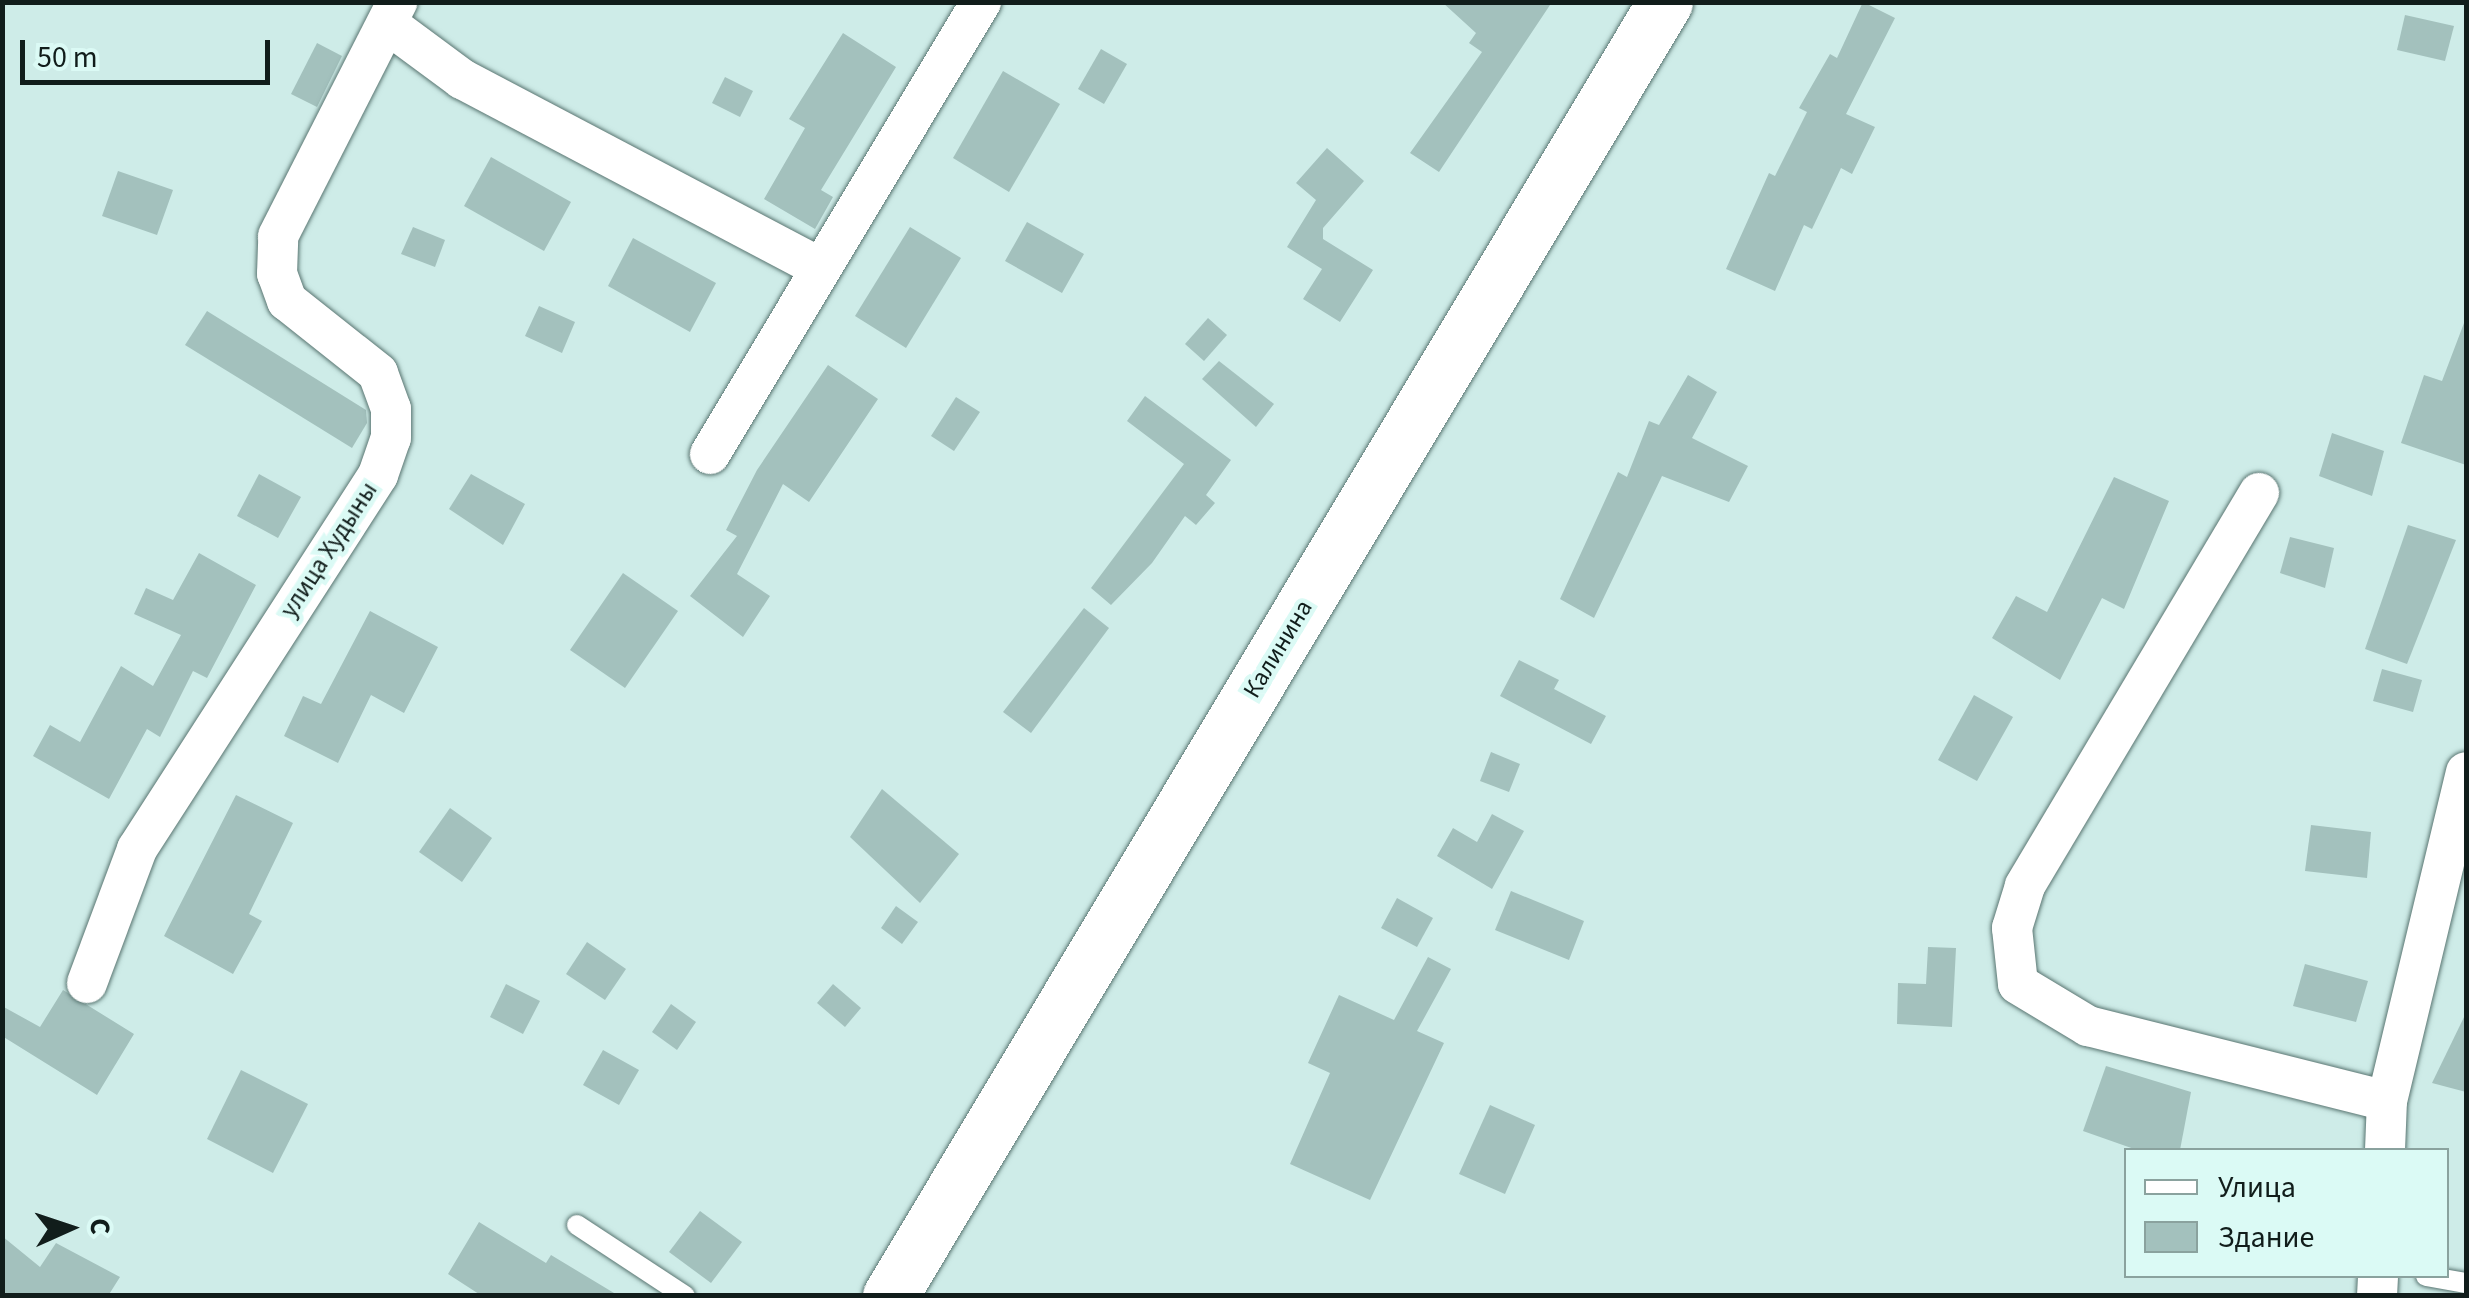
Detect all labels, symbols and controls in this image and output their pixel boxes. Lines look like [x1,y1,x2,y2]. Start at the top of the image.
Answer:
scale bar [25,20,275,82]
text: 50 m [37,36,98,79]
street label: улица Худыны [274,477,384,623]
street label: Калинина [1237,594,1319,704]
legend [2124,1148,2449,1278]
text: Улица [2218,1166,2296,1209]
north arrow [20,1178,120,1278]
text: Здание [2218,1216,2314,1259]
text: С [80,1217,120,1236]

